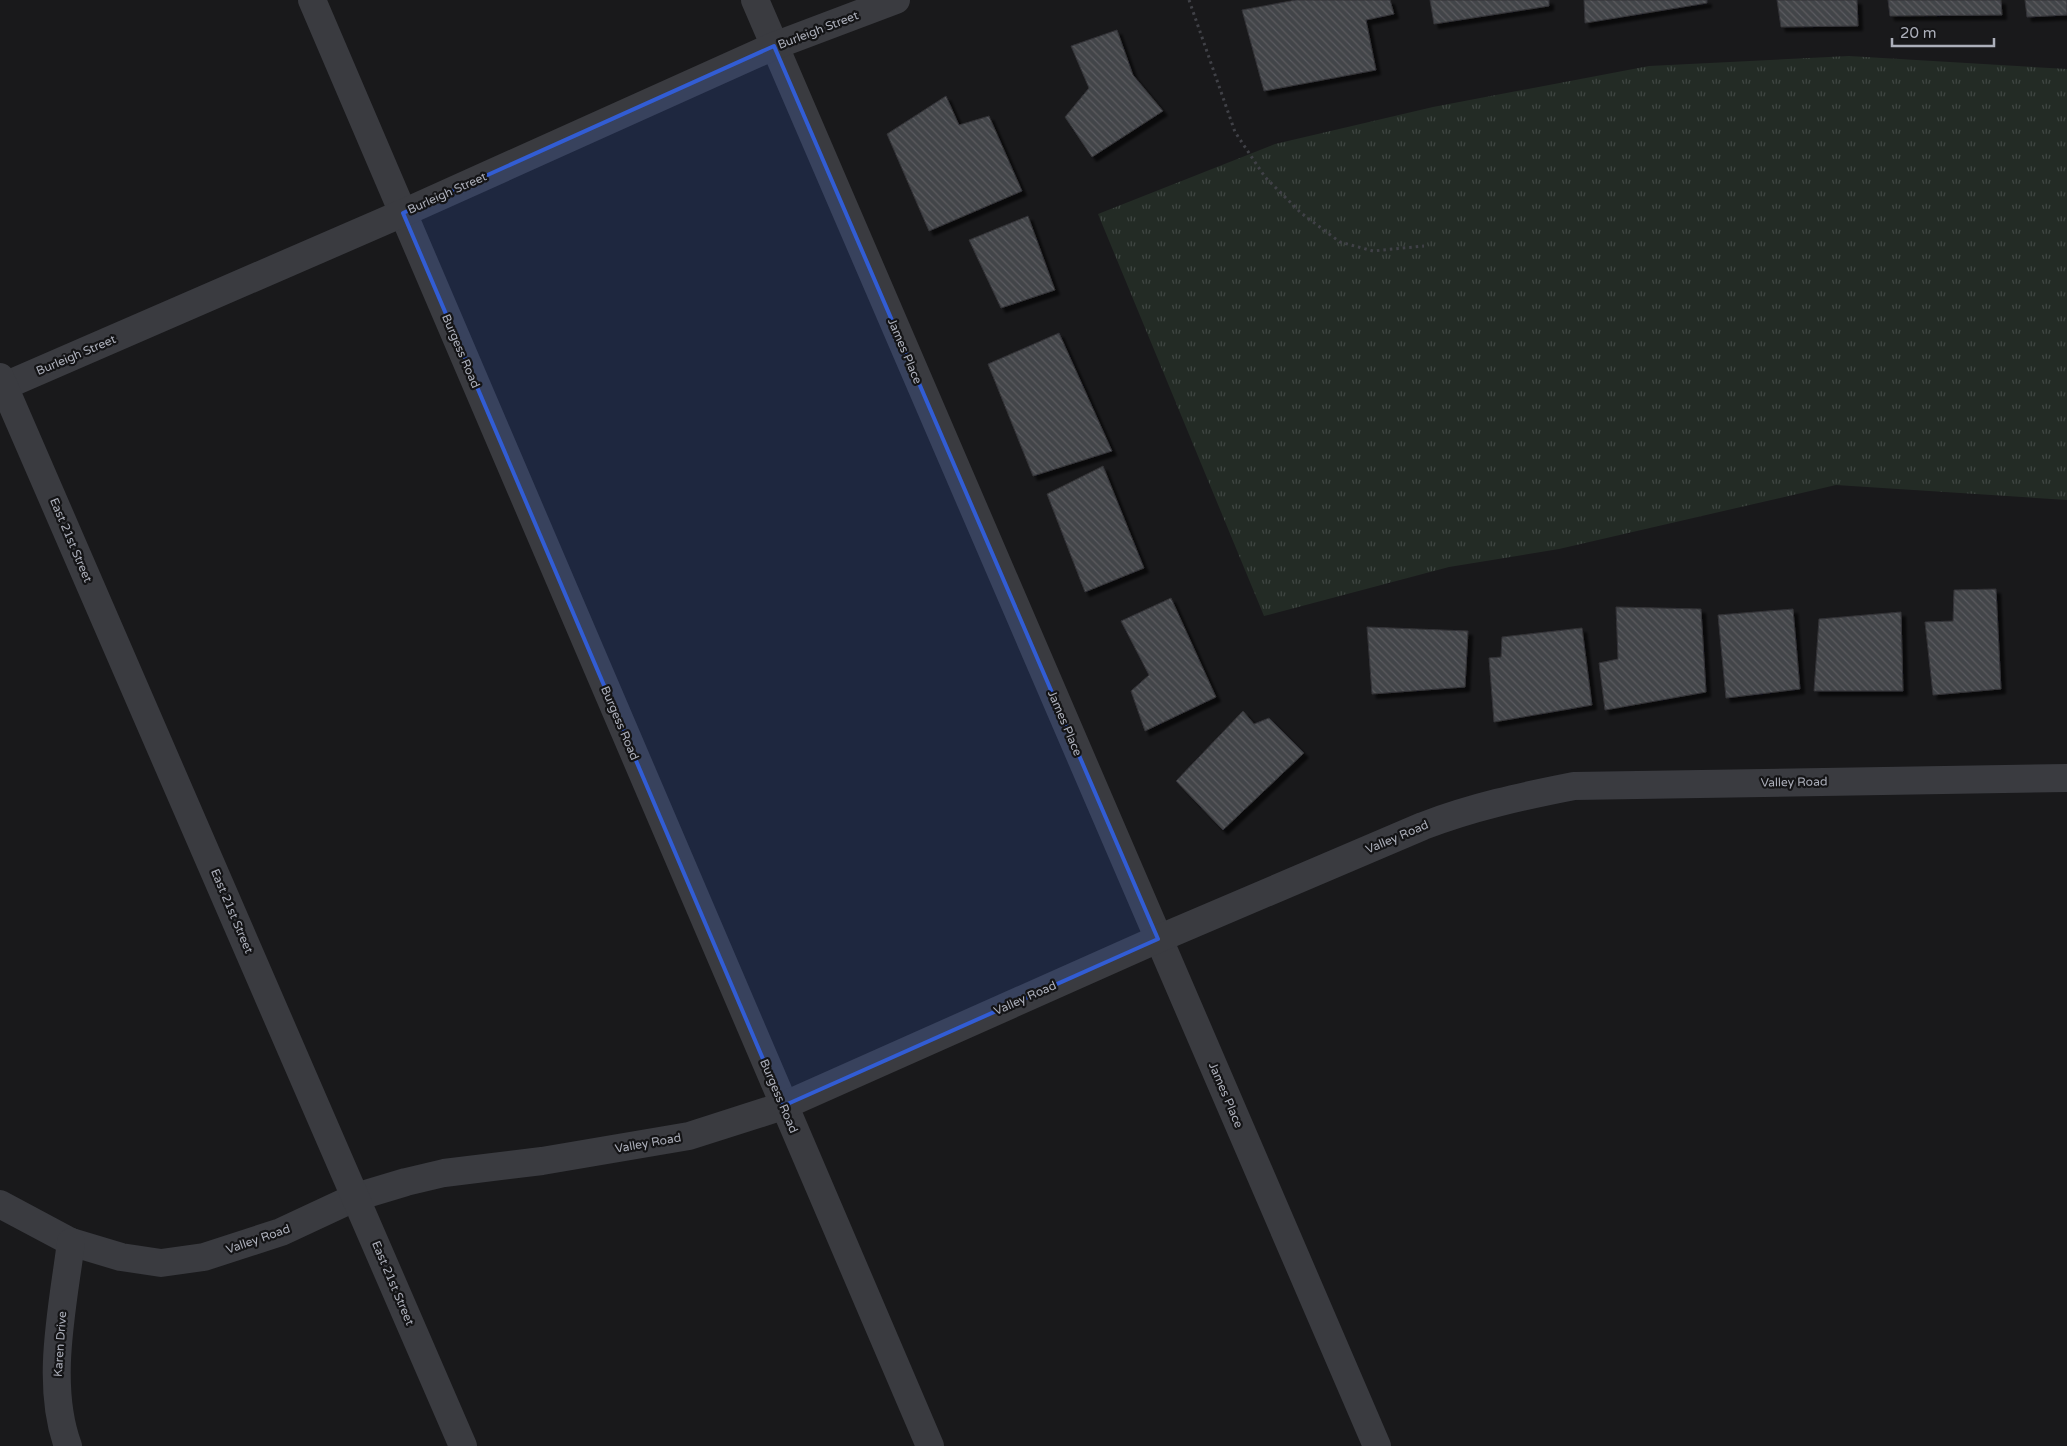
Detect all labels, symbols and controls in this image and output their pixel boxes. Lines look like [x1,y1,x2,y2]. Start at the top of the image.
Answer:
street label: Burleigh Street [776,8,861,52]
scale bar [1892,15,1994,47]
text: 20 m [1900,24,1937,42]
street label: Burleigh Street [405,169,489,217]
street label: Burgess Road [439,312,483,390]
street label: James Place [885,316,925,386]
street label: Burleigh Street [34,332,118,378]
street label: East 21st Street [47,496,95,585]
street label: Burgess Road [598,684,642,762]
street label: James Place [1045,688,1085,758]
street label: Valley Road [1760,774,1828,790]
street label: Valley Road [1363,817,1431,857]
street label: East 21st Street [208,867,256,956]
street label: Valley Road [992,978,1058,1018]
street label: Burgess Road [757,1057,801,1135]
street label: James Place [1206,1060,1246,1130]
street label: Valley Road [614,1130,682,1156]
street label: Valley Road [224,1222,292,1256]
street label: East 21st Street [369,1239,417,1328]
street label: Karen Drive [51,1310,69,1377]

